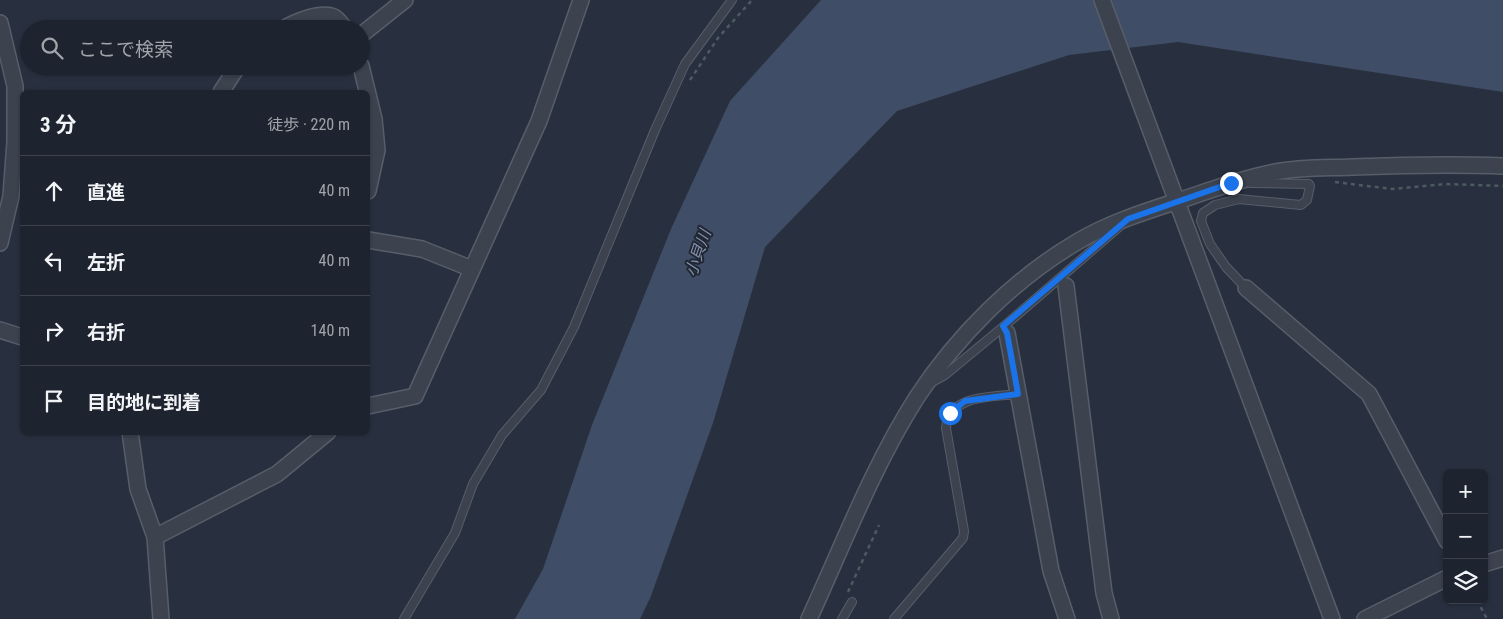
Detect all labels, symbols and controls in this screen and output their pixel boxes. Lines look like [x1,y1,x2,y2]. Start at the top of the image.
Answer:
search box [20,20,370,75]
icon: search [38,34,66,62]
text: ここで検索 [78,38,173,61]
text: 3 分 [40,113,76,137]
text: 徒歩 · 220 m [267,115,350,134]
route end [1220,172,1243,195]
icon: ahead [40,177,68,205]
text: 直進 [87,181,125,204]
text: 40 m [318,181,350,200]
water label: 小貝川 [681,225,715,279]
icon: left [40,247,68,275]
text: 左折 [87,251,125,274]
text: 40 m [318,251,350,270]
icon: right [40,317,68,345]
text: 右折 [87,321,125,344]
text: 140 m [311,321,350,340]
icon: arrive [40,387,68,415]
text: 目的地に到着 [87,391,201,414]
route start [939,402,962,425]
map controls [1443,469,1488,604]
button: + [1443,469,1488,514]
button: − [1443,514,1488,559]
button: layers [1443,559,1488,604]

